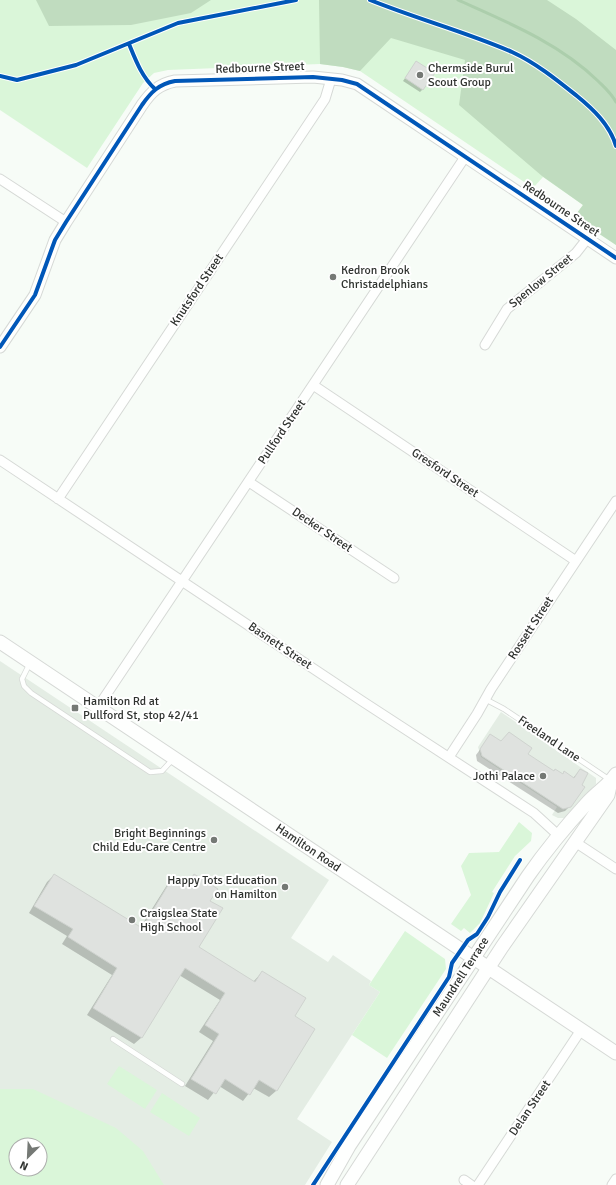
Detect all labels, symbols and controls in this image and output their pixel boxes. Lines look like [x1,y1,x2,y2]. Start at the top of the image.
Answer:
street label: Redbourne Street [215,59,305,77]
place label: Chermside Burul Scout Group [428,61,514,90]
marker: Chermside Burul Scout Group [415,70,425,80]
street label: Redbourne Street [520,178,602,240]
street label: Knutsford Street [167,251,227,329]
street label: Spenlow Street [506,251,576,311]
place label: Kedron Brook Christadelphians [341,263,428,292]
marker: Kedron Brook Christadelphians [328,272,338,282]
street label: Pullford Street [255,397,309,467]
street label: Gresford Street [409,445,481,501]
street label: Decker Street [289,504,355,556]
street label: Rossett Street [505,594,557,662]
street label: Basnett Street [245,619,315,673]
place label: Hamilton Rd at Pullford St, stop 42/41 [83,694,199,723]
marker: Hamilton Rd at Pullford St, stop 42/41 [70,703,80,713]
street label: Freeland Lane [515,713,583,765]
place label: Jothi Palace [473,769,535,784]
marker: Jothi Palace [538,771,548,781]
street label: Hamilton Road [272,821,344,875]
place label: Bright Beginnings Child Edu-Care Centre [93,826,206,855]
marker: Bright Beginnings Child Edu-Care Centre [209,835,219,845]
place label: Happy Tots Education on Hamilton [167,873,277,902]
marker: Happy Tots Education on Hamilton [280,882,290,892]
place label: Craigslea State High School [140,906,218,935]
marker: Craigslea State High School [127,915,137,925]
street label: Maundrell Terrace [430,934,492,1020]
street label: Delan Street [506,1077,554,1139]
north arrow [8,1137,48,1177]
text: N [18,1158,30,1173]

